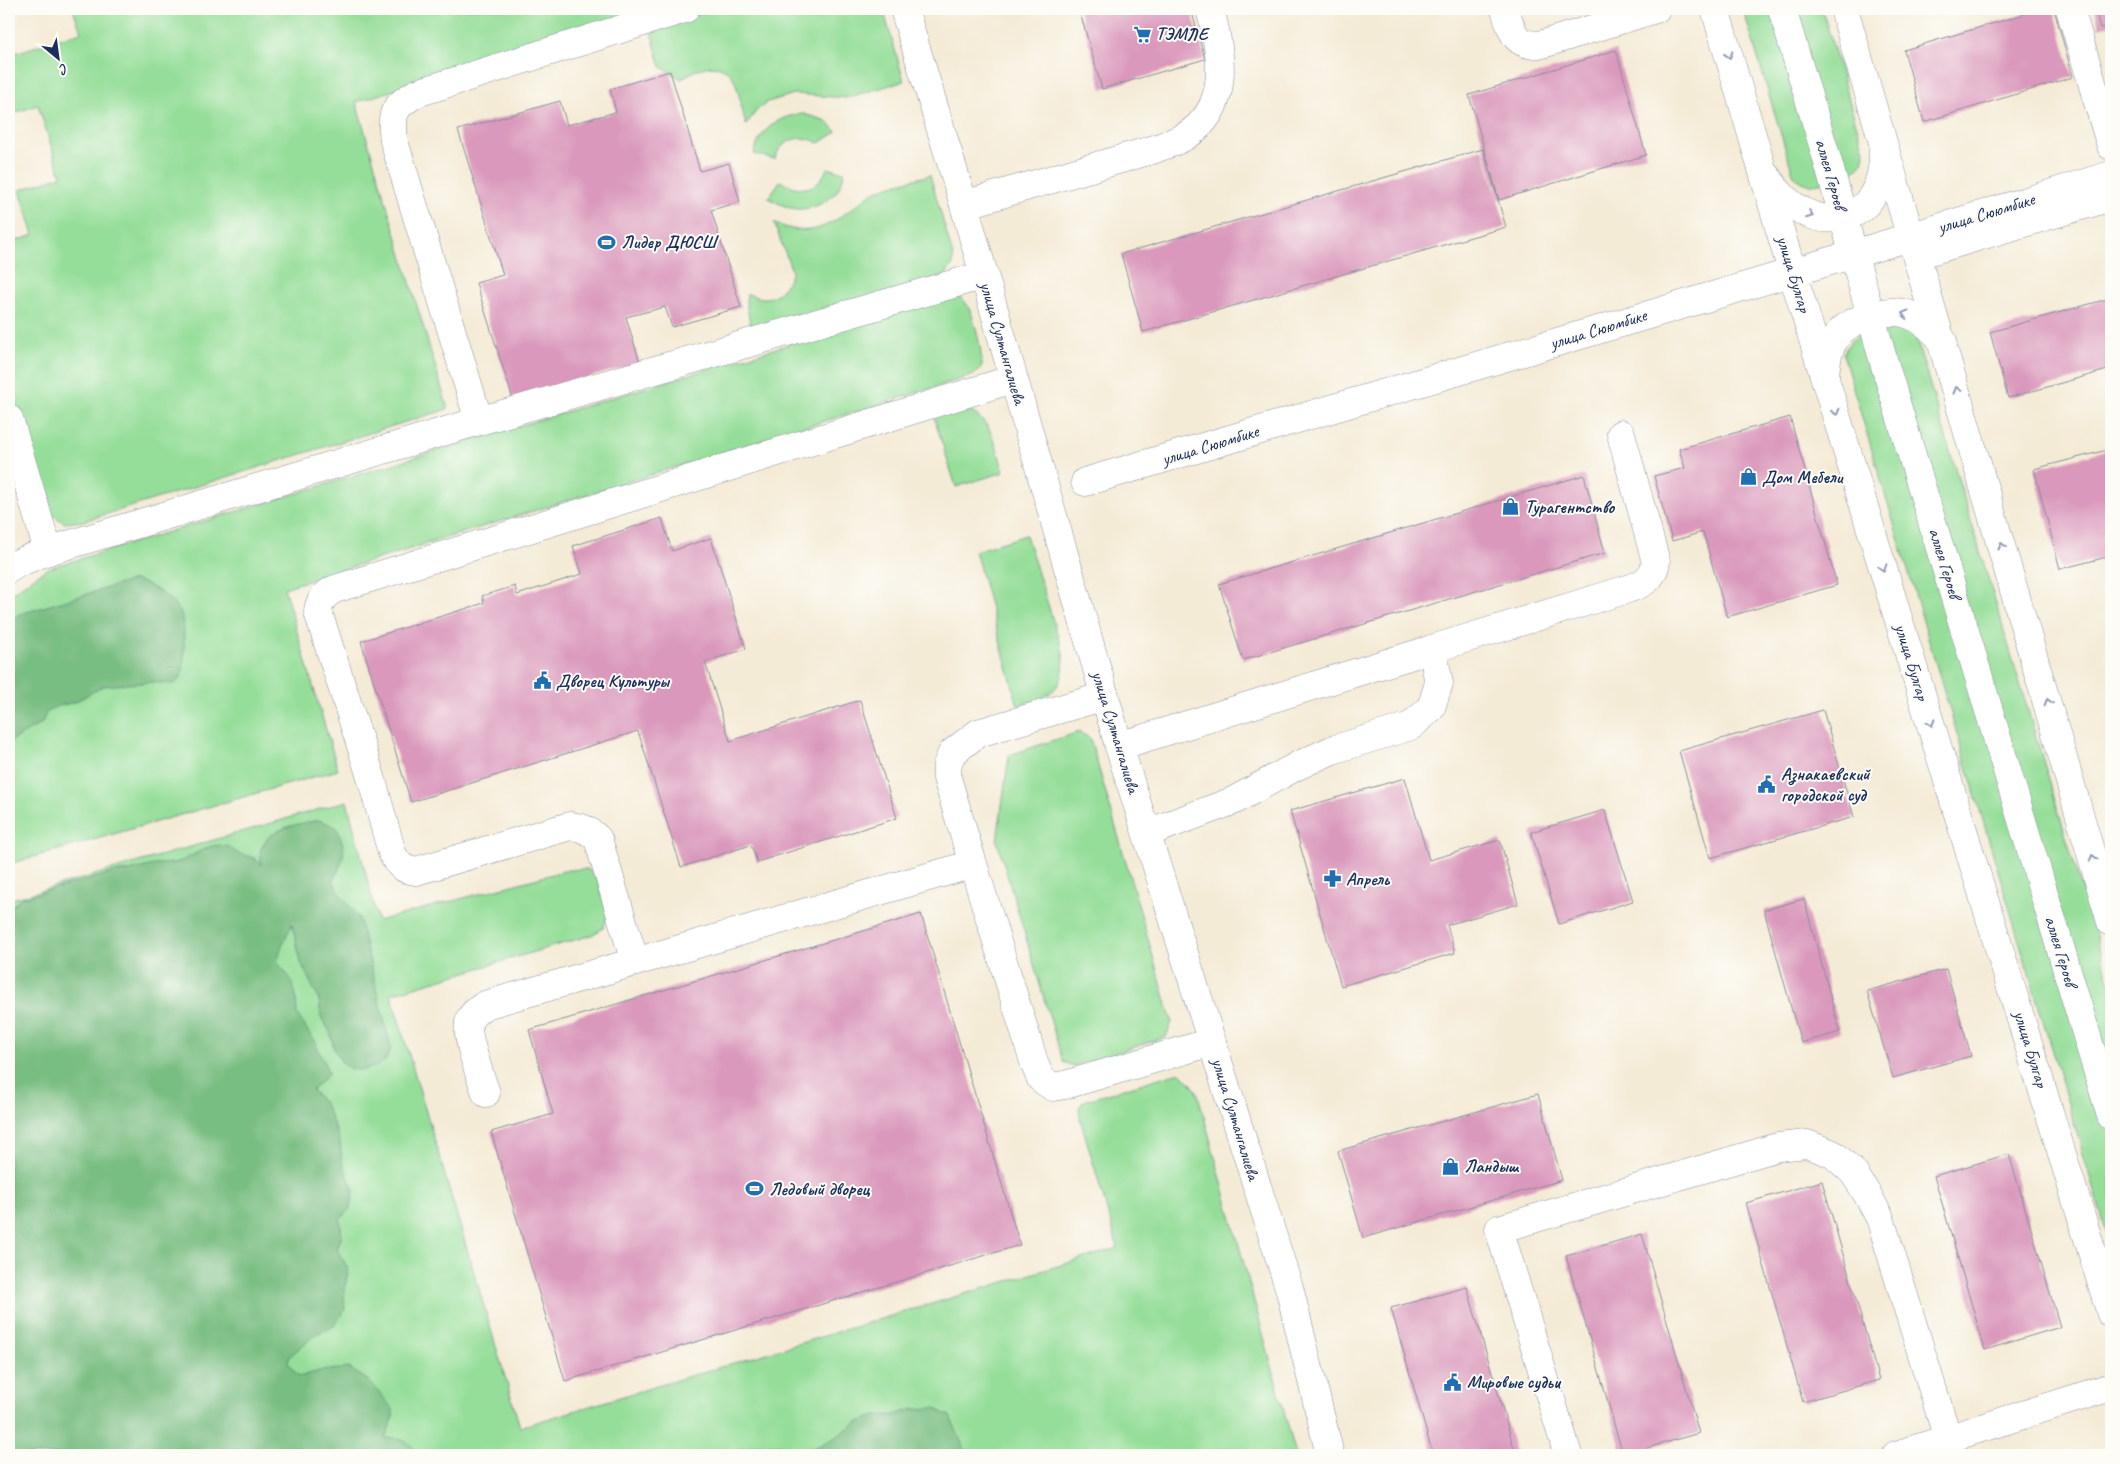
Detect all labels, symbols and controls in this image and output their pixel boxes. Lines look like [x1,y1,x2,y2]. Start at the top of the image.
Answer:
place label: ТЭМЛЕ [1156,23,1210,45]
supermarket icon: ТЭМЛЕ [1132,24,1152,44]
north arrow [32,32,82,82]
one-way arrow [1723,51,1734,60]
text: С [55,60,71,79]
street label: аллея Героев [1810,136,1853,216]
street label: улица Сююмбике [1934,188,2038,238]
one-way arrow [1805,209,1814,219]
place label: Лидер ДЮСШ [621,231,719,253]
sports icon: Лидер ДЮСШ [597,232,617,252]
street label: улица Булгар [1772,232,1816,316]
street label: улица Султангалиева [975,278,1031,408]
street label: улица Сююмбике [1546,304,1650,354]
one-way arrow [1901,309,1910,320]
one-way arrow [1953,386,1963,394]
one-way arrow [1830,408,1840,416]
street label: улица Сююмбике [1158,420,1262,470]
place label: Дом Мебели [1762,466,1844,488]
shop icon: Дом Мебели [1738,467,1758,487]
place label: Турагентство [1525,496,1615,518]
shop icon: Турагентство [1501,497,1521,517]
street label: аллея Героев [1924,525,1967,605]
one-way arrow [1998,542,2008,550]
one-way arrow [1877,563,1887,571]
street label: улица Булгар [1890,620,1934,704]
street label: улица Султангалиева [1087,667,1145,797]
place label: Дворец Культуры [556,670,671,692]
public building icon: Дворец Культуры [532,671,552,691]
one-way arrow [2043,698,2053,707]
one-way arrow [1925,718,1935,727]
place label: Азнакаевский городской суд [1781,763,1871,806]
public building icon: Азнакаевский городской суд [1757,774,1777,794]
one-way arrow [2088,854,2098,863]
place label: Апрель [1346,868,1391,890]
pharmacy icon: Апрель [1322,869,1342,889]
street label: аллея Героев [2040,913,2083,993]
street label: улица Булгар [2009,1007,2053,1091]
street label: улица Султангалиева [1207,1054,1265,1184]
place label: Ландыш [1464,1155,1520,1177]
shop icon: Ландыш [1440,1156,1460,1176]
place label: Ледовый дворец [769,1178,871,1200]
sports icon: Ледовый дворец [745,1179,765,1199]
place label: Мировые судьи [1467,1371,1562,1393]
public building icon: Мировые судьи [1443,1372,1463,1392]

